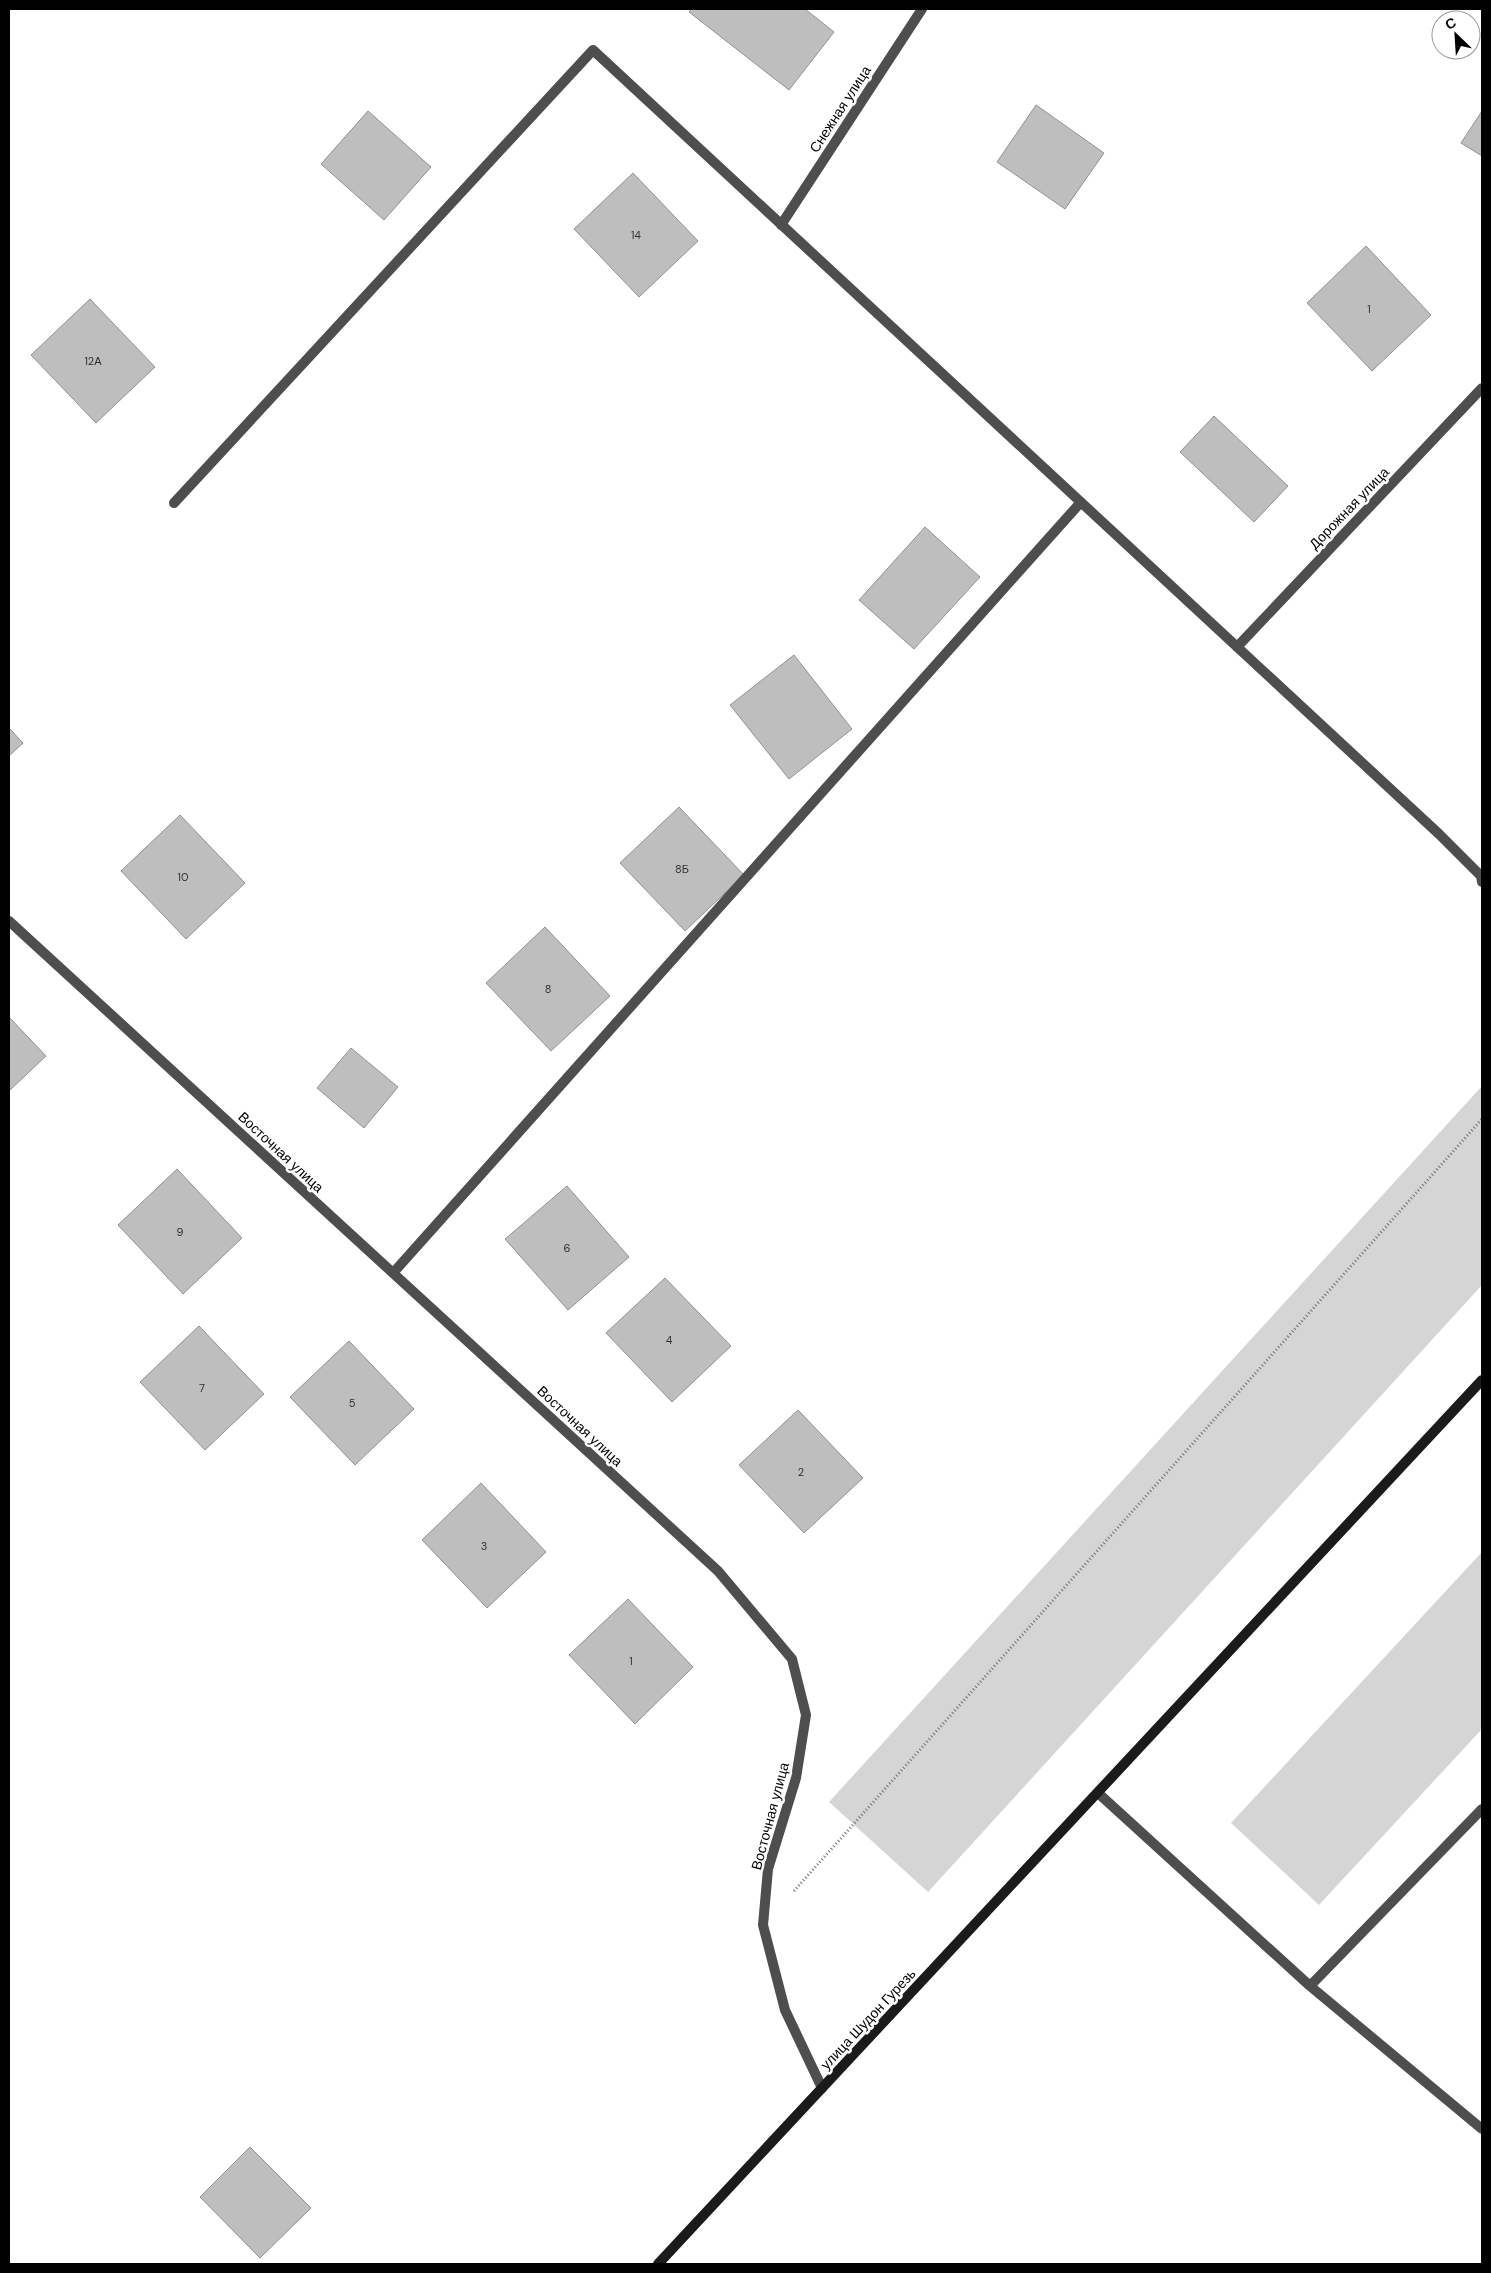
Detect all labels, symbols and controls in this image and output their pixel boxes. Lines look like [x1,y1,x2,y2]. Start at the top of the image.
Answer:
north arrow [1431,10,1481,60]
text: С [1442,13,1459,34]
street label: Снежная улица [805,62,875,156]
house number: 14 [631,228,641,242]
house number: 1 [1367,302,1371,316]
house number: 12А [84,354,102,368]
street label: Дорожная улица [1305,463,1393,553]
house number: 8Б [675,862,689,876]
house number: 10 [178,870,188,884]
house number: 8 [545,982,551,996]
street label: Восточная улица [234,1108,328,1196]
house number: 9 [177,1225,184,1239]
house number: 6 [564,1241,571,1255]
house number: 4 [666,1333,673,1347]
house number: 7 [199,1381,205,1395]
street label: Восточная улица [533,1382,627,1470]
house number: 5 [349,1396,356,1410]
house number: 2 [798,1465,804,1479]
house number: 3 [481,1539,487,1553]
house number: 1 [629,1654,633,1668]
street label: Восточная улица [747,1760,793,1872]
street label: улица Шудон Гурезь [817,1965,919,2073]

